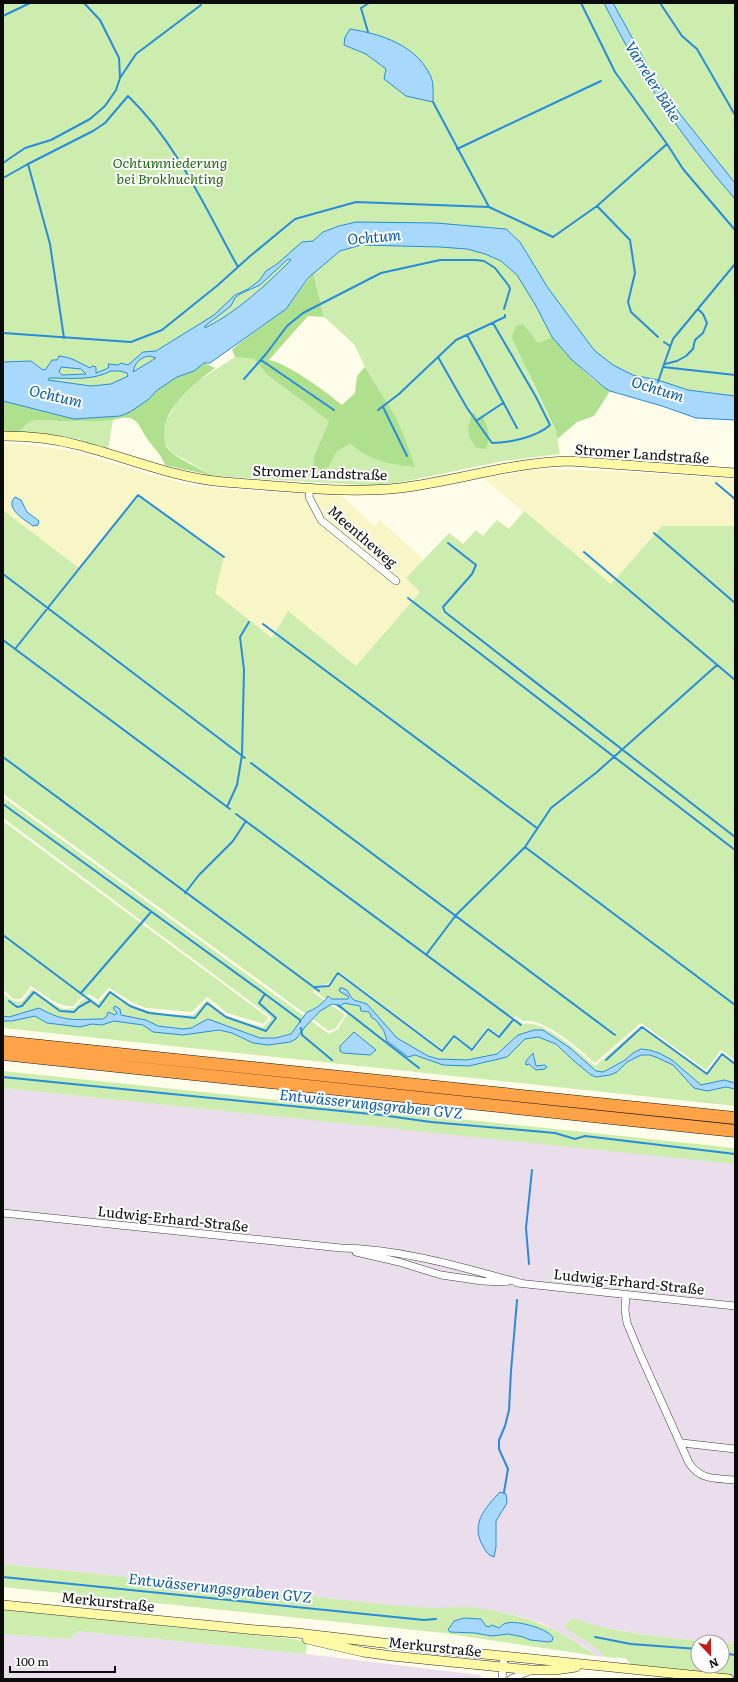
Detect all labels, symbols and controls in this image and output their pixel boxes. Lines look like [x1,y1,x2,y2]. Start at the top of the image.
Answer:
water label: Varreler Bäke [620,36,688,126]
park label: Ochtumniederung bei Brokhuchting [113,152,227,188]
water label: Ochtum [346,222,402,250]
water label: Ochtum [629,369,687,407]
water label: Ochtum [27,378,85,412]
street label: Stromer Landstraße [574,438,710,468]
street label: Stromer Landstraße [252,460,388,484]
street label: Meentheweg [324,500,402,572]
water label: Entwässerungsgraben GVZ [278,1082,464,1124]
street label: Ludwig-Erhard-Straße [97,1200,249,1236]
street label: Ludwig-Erhard-Straße [553,1263,705,1299]
water label: Entwässerungsgraben GVZ [127,1566,313,1608]
street label: Merkurstraße [60,1586,156,1616]
street label: Merkurstraße [387,1631,483,1661]
north arrow [690,1634,730,1674]
scale bar [10,1648,115,1674]
text: 100 m [16,1652,49,1670]
text: N [707,1655,721,1673]

